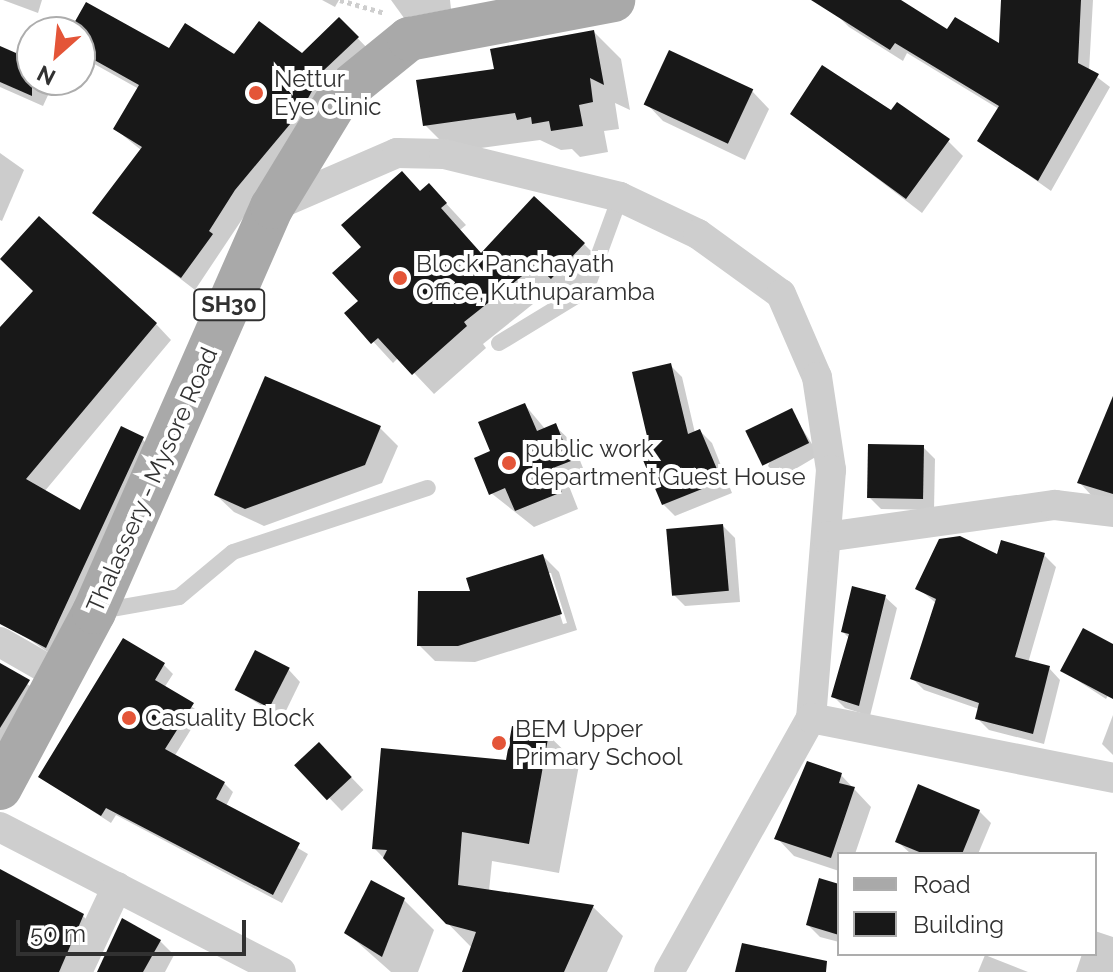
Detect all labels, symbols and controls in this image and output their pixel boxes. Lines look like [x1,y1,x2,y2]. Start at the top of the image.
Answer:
north arrow [16,16,96,96]
text: N [33,60,59,91]
place label: Nettur Eye Clinic [274,65,382,121]
marker: Nettur Eye Clinic [245,82,267,104]
place label: Block Panchayath Office, Kuthuparamba [416,250,655,306]
marker: Block Panchayath Office, Kuthuparamba [391,269,409,287]
road number: SH30 [193,287,265,323]
street label: Thalassery - Mysore Road [80,343,224,617]
place label: public work department Guest House [525,435,806,491]
marker: public work department Guest House [500,454,518,472]
place label: Casuality Block [145,704,315,732]
marker: Casuality Block [120,709,138,727]
place label: BEM Upper Primary School [515,715,683,771]
marker: BEM Upper Primary School [490,734,508,752]
legend [837,852,1097,956]
text: Road [913,870,971,899]
scale bar [20,904,250,954]
text: Building [913,910,1004,939]
text: 50 m [30,919,86,948]

